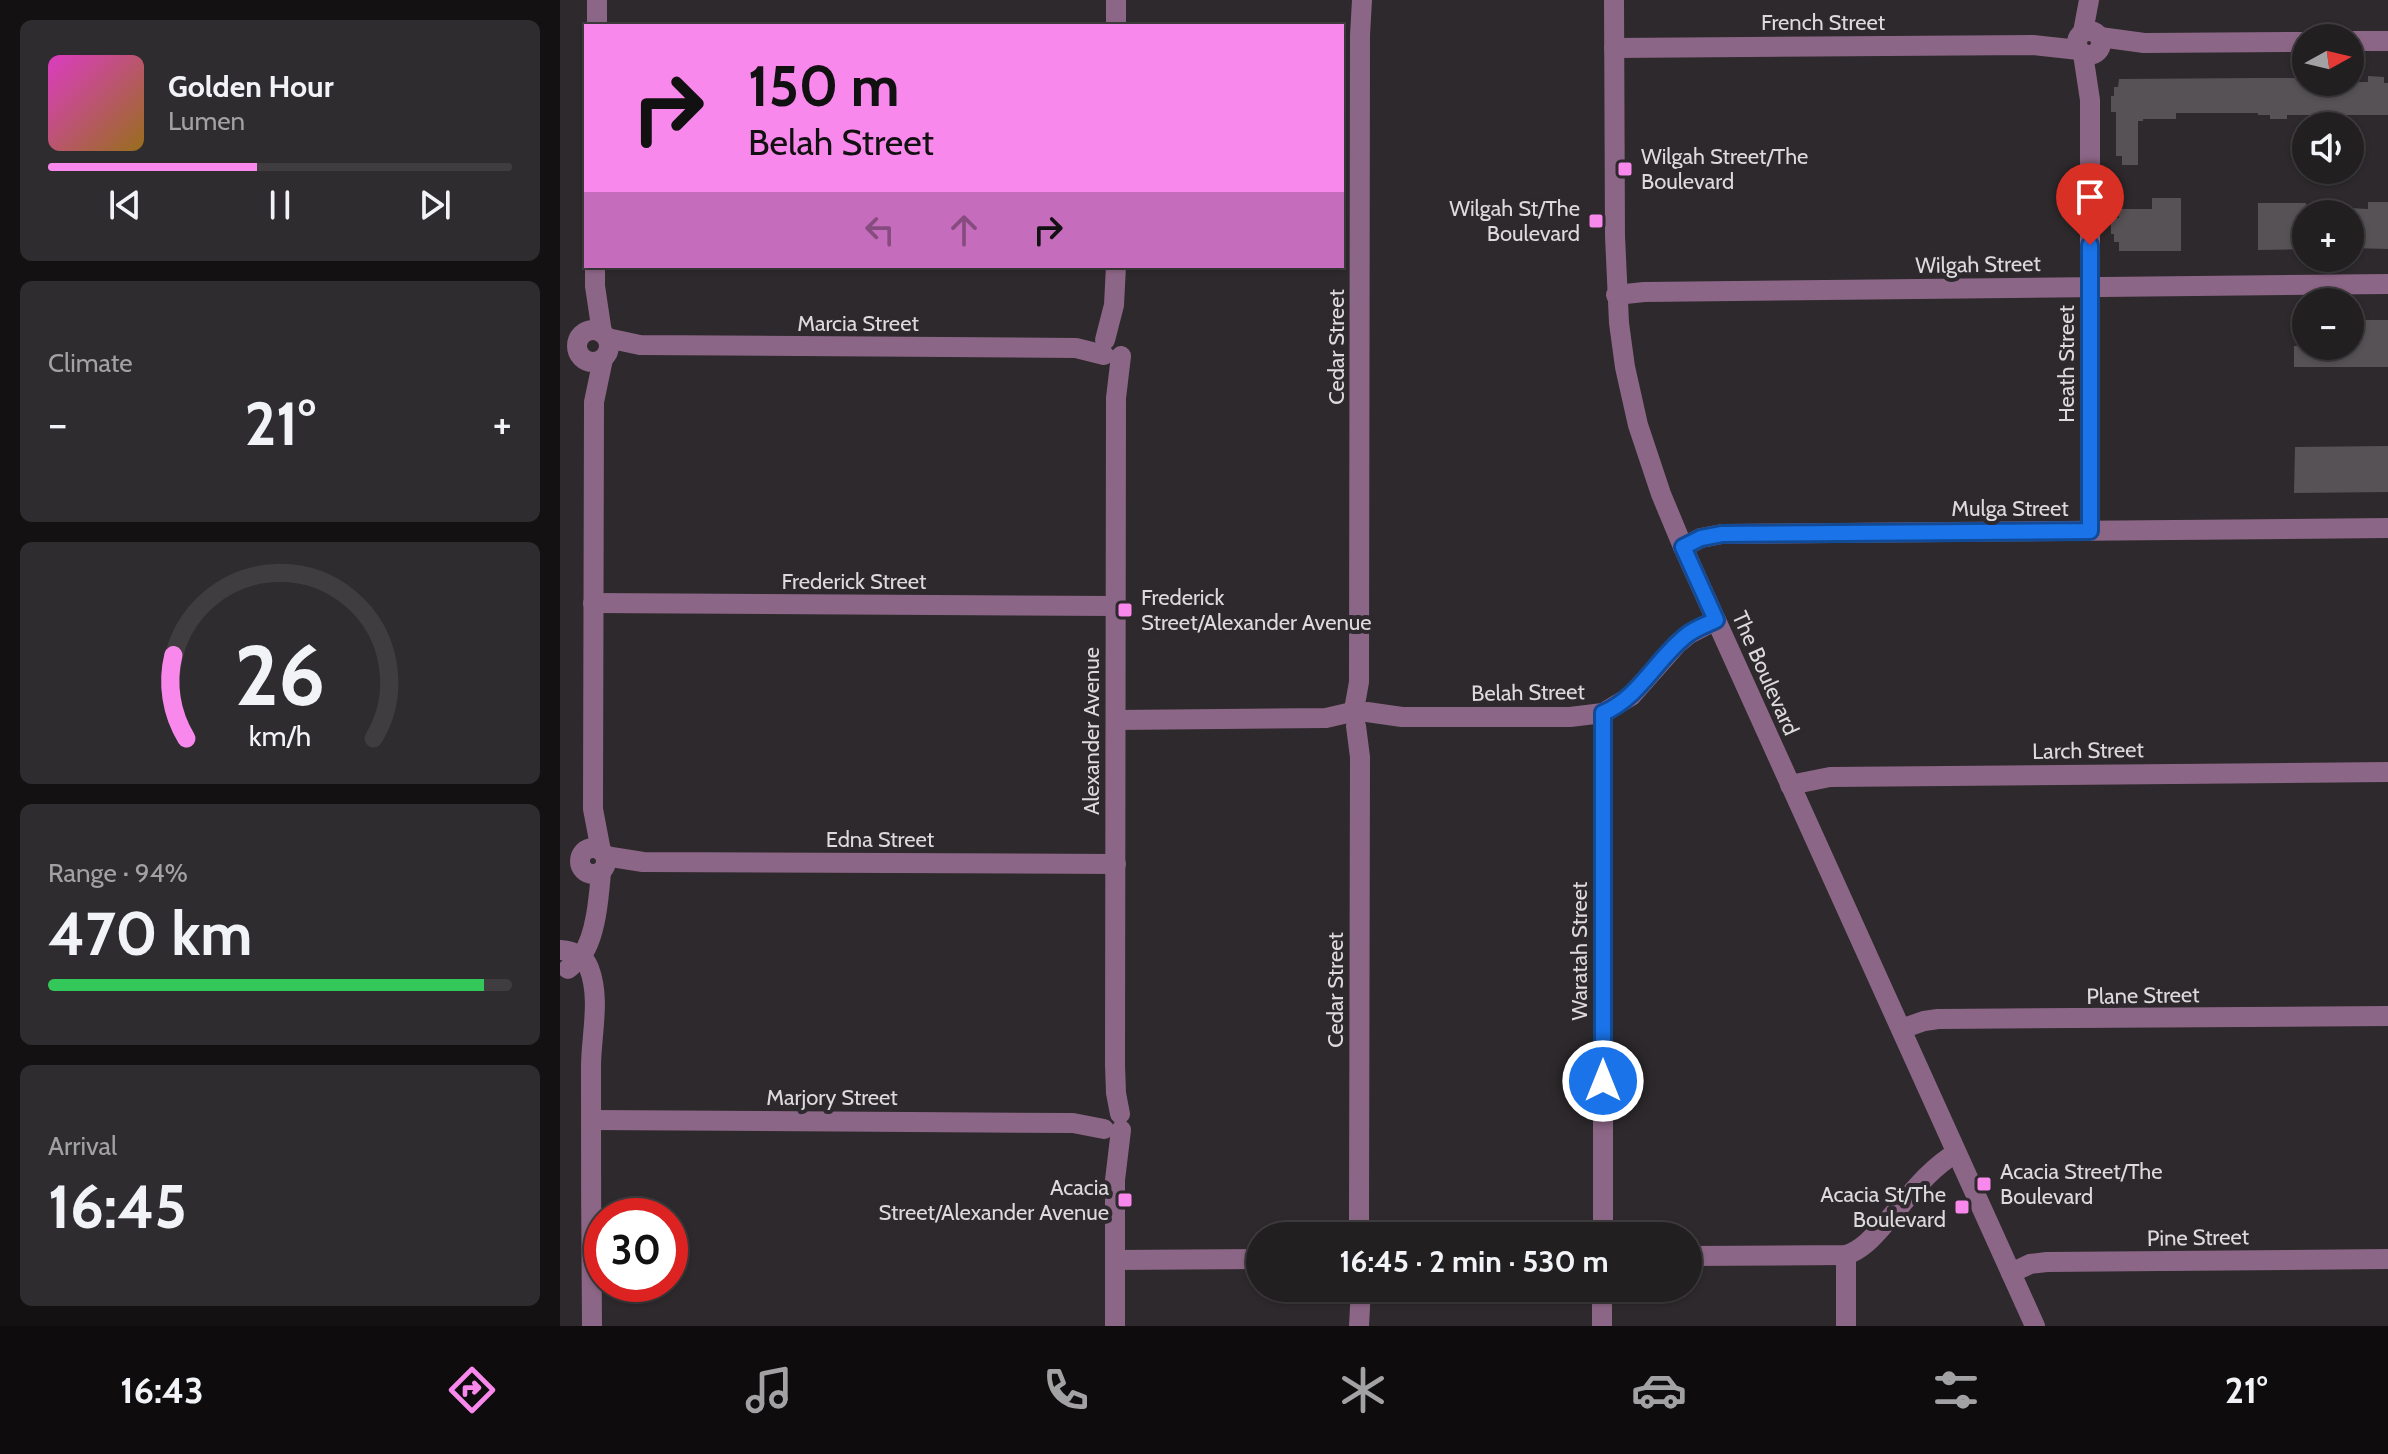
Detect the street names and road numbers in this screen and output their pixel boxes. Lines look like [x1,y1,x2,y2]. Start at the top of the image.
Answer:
street label: French Street [1761,9,1886,36]
street label: Wilgah Street [1915,250,2042,279]
street label: Cedar Street [1323,289,1350,405]
street label: Heath Street [2053,305,2080,423]
street label: Marcia Street [797,310,919,337]
street label: Mulga Street [1951,495,2069,522]
street label: Frederick Street [782,568,927,595]
street label: The Boulevard [1726,607,1805,739]
street label: Alexander Avenue [1078,647,1105,815]
street label: Belah Street [1471,678,1586,707]
street label: Larch Street [2032,736,2145,765]
street label: Edna Street [826,826,935,853]
street label: Waratah Street [1566,881,1593,1021]
street label: Cedar Street [1322,932,1349,1048]
street label: Plane Street [2086,981,2200,1010]
street label: Marjory Street [766,1084,898,1111]
street label: Pine Street [2147,1223,2250,1252]

